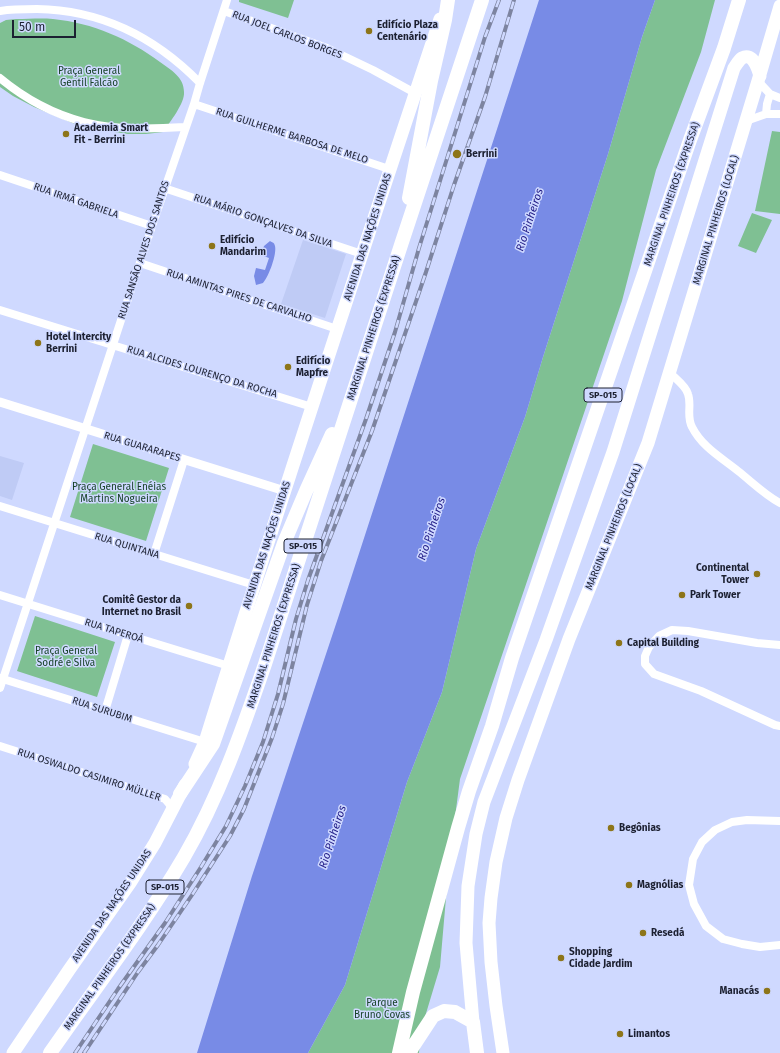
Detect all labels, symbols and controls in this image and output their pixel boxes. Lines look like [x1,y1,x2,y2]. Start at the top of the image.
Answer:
street label: RUA JOEL CARLOS BORGES [230,8,344,62]
scale bar [14,12,78,38]
place label: Edifício Plaza Centenário [377,19,438,42]
text: 50 m [19,20,45,34]
marker: Edifício Plaza Centenário [364,26,374,36]
park label: Praça General Gentil Falcão [58,65,120,88]
street label: RUA GUILHERME BARBOSA DE MELO [214,106,370,166]
street label: MARGINAL PINHEIROS (EXPRESSA) [642,120,702,268]
place label: Academia Smart Fit - Berrini [74,122,148,146]
marker: Academia Smart Fit - Berrini [61,129,71,139]
marker: Berrini [451,148,463,160]
place label: Berrini [466,148,497,160]
street label: MARGINAL PINHEIROS (LOCAL) [691,154,741,286]
street label: AVENIDA DAS NAÇÕES UNIDAS [342,172,394,302]
street label: RUA SANSÃO ALVES DOS SANTOS [116,179,172,321]
street label: RUA IRMÃ GABRIELA [32,181,120,221]
water label: Rio Pinheiros [514,187,546,253]
street label: RUA MÁRIO GONÇALVES DA SILVA [192,192,334,250]
place label: Edifício Mandarim [220,234,266,258]
marker: Edifício Mandarim [207,241,217,251]
street label: MARGINAL PINHEIROS (EXPRESSA) [345,254,403,402]
street label: RUA AMINTAS PIRES DE CARVALHO [165,267,313,325]
place label: Hotel Intercity Berrini [46,331,111,354]
marker: Hotel Intercity Berrini [33,338,43,348]
street label: RUA ALCIDES LOURENÇO DA ROCHA [125,343,279,401]
place label: Edifício Mapfre [296,355,330,378]
marker: Edifício Mapfre [283,362,293,372]
road number: SP-015 [584,388,622,402]
street label: RUA GUARARAPES [102,430,182,464]
street label: MARGINAL PINHEIROS (LOCAL) [583,462,645,592]
street label: AVENIDA DAS NAÇÕES UNIDAS [241,480,293,610]
park label: Praça General Enéias Martins Nogueira [72,481,166,504]
water label: Rio Pinheiros [416,496,448,562]
street label: RUA QUINTANA [93,530,161,562]
road number: SP-015 [284,539,322,553]
street label: MARGINAL PINHEIROS (EXPRESSA) [245,562,303,710]
place label: Continental Tower [696,562,749,586]
marker: Continental Tower [752,569,762,579]
place label: Park Tower [690,589,741,601]
marker: Park Tower [677,590,687,600]
place label: Comitê Gestor da Internet no Brasil [102,594,181,618]
marker: Comitê Gestor da Internet no Brasil [184,601,194,611]
street label: RUA TAPEROÁ [83,616,145,646]
place label: Capital Building [627,637,699,649]
marker: Capital Building [614,638,624,648]
park label: Praça General Sodré e Silva [35,645,97,668]
street label: RUA SURUBIM [70,695,134,725]
street label: RUA OSWALDO CASIMIRO MÜLLER [16,746,162,804]
water label: Rio Pinheiros [317,804,349,870]
place label: Begônias [619,822,661,834]
marker: Begônias [606,823,616,833]
street label: AVENIDA DAS NAÇÕES UNIDAS [70,847,154,965]
place label: Magnólias [637,879,683,891]
road number: SP-015 [146,880,184,894]
marker: Magnólias [624,880,634,890]
street label: MARGINAL PINHEIROS (EXPRESSA) [62,902,158,1032]
place label: Resedá [651,927,684,939]
marker: Resedá [638,928,648,938]
place label: Shopping Cidade Jardim [569,946,633,970]
marker: Shopping Cidade Jardim [556,953,566,963]
place label: Manacás [720,985,759,997]
marker: Manacás [762,986,772,996]
park label: Parque Bruno Covas [354,997,410,1020]
place label: Limantos [628,1028,670,1040]
marker: Limantos [615,1029,625,1039]

